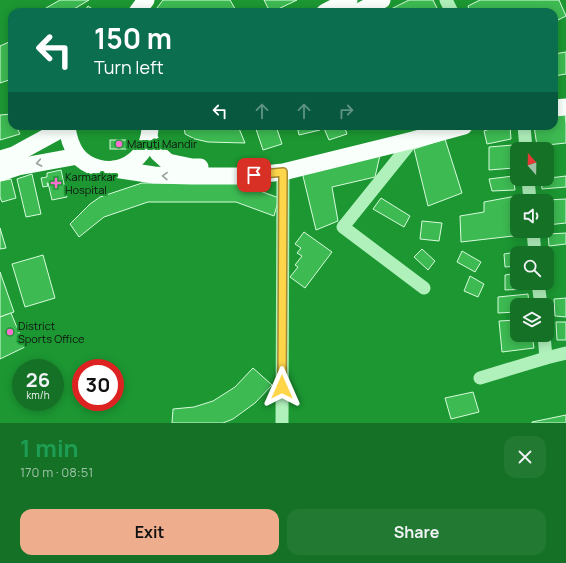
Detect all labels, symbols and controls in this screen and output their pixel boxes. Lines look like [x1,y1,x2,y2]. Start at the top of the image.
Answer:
text: 150 m [94,19,172,57]
icon: left [28,24,80,76]
text: Turn left [94,55,164,79]
icon: left [209,100,231,122]
icon: ahead [251,100,273,122]
icon: ahead [293,100,315,122]
icon: right [335,100,357,122]
place label: Maruti Mandir [127,136,197,151]
marker: Maruti Mandir [114,139,124,149]
north arrow [510,142,554,186]
map controls [510,142,554,342]
one-way arrow [36,158,42,167]
pin [237,158,271,192]
icon: arrive [243,164,265,186]
place label: Karmarkar Hospital [65,169,117,197]
one-way arrow [162,171,168,180]
marker: Karmarkar Hospital [50,177,62,189]
button: sound [510,194,554,238]
button: search [510,246,554,290]
button: layers [510,298,554,342]
place label: District Sports Office [18,318,85,346]
marker: District Sports Office [5,327,15,337]
speed limit sign: 30 [72,359,124,411]
text: 26 [26,366,50,393]
position arrow [261,366,303,408]
text: km/h [26,388,50,402]
text: 1 min [20,431,79,464]
button: close [504,436,546,478]
text: 170 m · 08:51 [20,463,93,481]
button: Exit [20,509,279,555]
button: Share [287,509,546,555]

